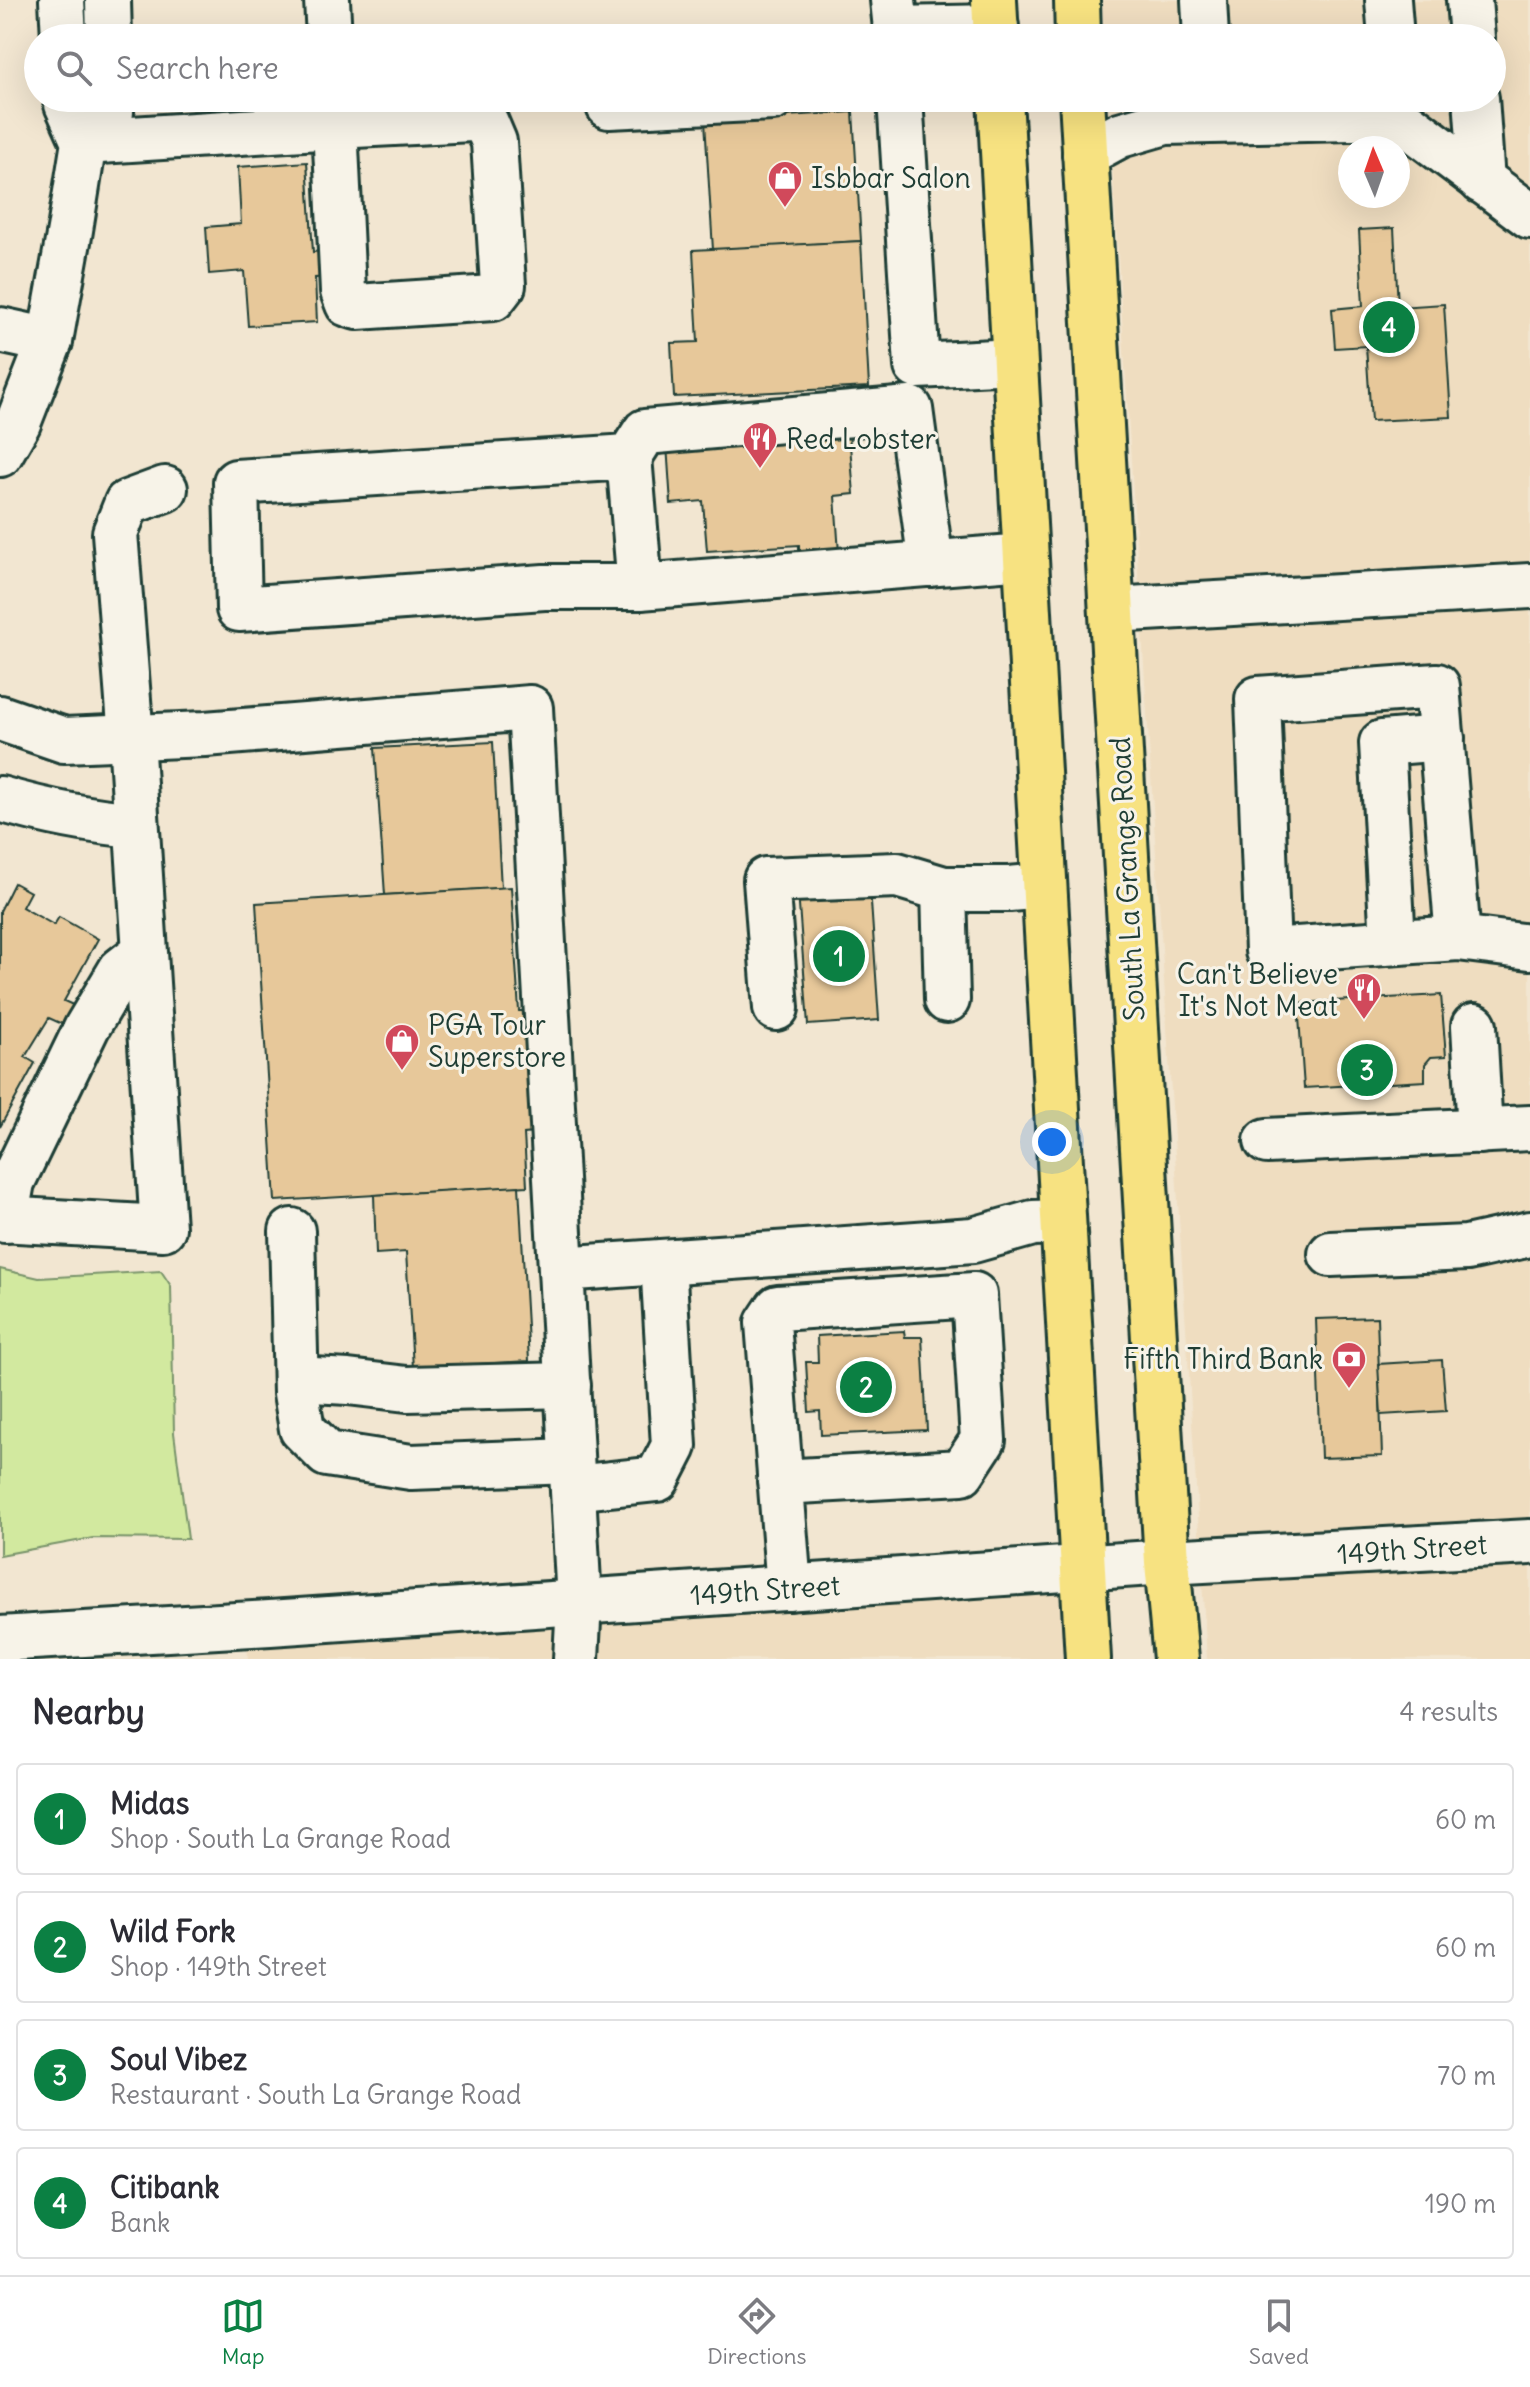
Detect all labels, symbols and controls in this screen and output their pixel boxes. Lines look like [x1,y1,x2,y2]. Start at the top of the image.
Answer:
search box [24,24,1506,112]
icon: search [52,46,96,90]
text: Search here [116,49,279,87]
north arrow [1338,136,1410,208]
shop icon: Isbbar Salon [766,159,804,209]
place label: Isbbar Salon [811,160,971,196]
pin: 4 [1363,297,1415,357]
restaurant icon: Red Lobster [741,420,779,470]
place label: Red Lobster [786,421,936,457]
street label: South La Grange Road [1102,736,1152,1022]
pin: 1 [813,926,865,986]
place label: Can't Believe It's Not Meat [1177,956,1338,1024]
restaurant icon: Can't Believe It's Not Meat [1345,971,1383,1021]
place label: PGA Tour Superstore [428,1007,566,1075]
shop icon: PGA Tour Superstore [383,1022,421,1072]
pin: 3 [1341,1040,1393,1100]
your location [1032,1122,1072,1162]
bank icon: Fifth Third Bank [1330,1340,1368,1390]
place label: Fifth Third Bank [1123,1341,1323,1377]
pin: 2 [840,1357,892,1417]
street label: 149th Street [1336,1526,1488,1572]
street label: 149th Street [689,1567,841,1613]
text: Nearby [32,1690,145,1733]
text: 4 results [1400,1695,1498,1728]
text: Midas [110,1784,189,1822]
text: 1 [55,1803,65,1836]
text: 60 m [1435,1803,1496,1836]
text: Shop · South La Grange Road [110,1822,451,1855]
text: Wild Fork [110,1912,236,1950]
text: 2 [53,1931,67,1964]
text: 60 m [1435,1931,1496,1964]
text: Shop · 149th Street [110,1950,327,1983]
text: Soul Vibez [110,2040,247,2078]
text: 3 [53,2059,67,2092]
text: 70 m [1437,2059,1496,2092]
text: Restaurant · South La Grange Road [110,2078,521,2111]
text: Citibank [110,2168,220,2206]
text: 4 [52,2187,68,2220]
text: 190 m [1425,2187,1496,2220]
text: Bank [110,2206,170,2239]
tab: Map [221,2294,265,2370]
tab: Directions [707,2294,807,2370]
tab: Saved [1249,2294,1309,2370]

